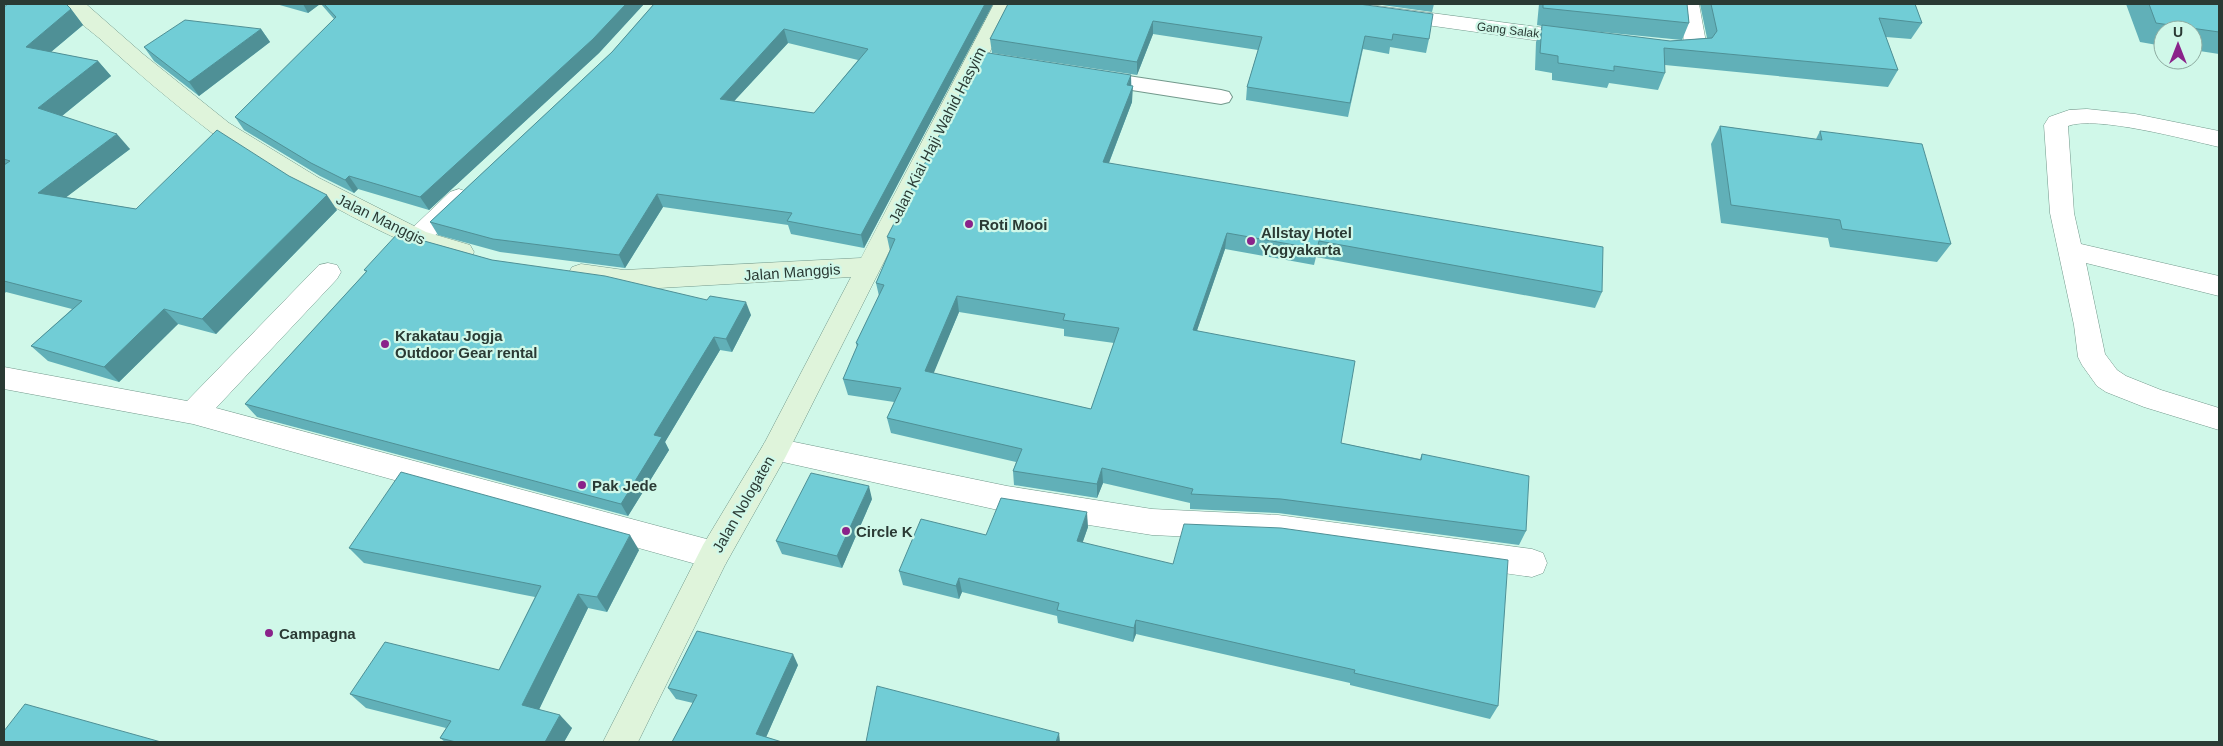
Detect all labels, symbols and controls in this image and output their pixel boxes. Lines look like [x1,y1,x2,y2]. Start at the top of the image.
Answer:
street label: Gang Salak [1476,19,1541,41]
north arrow [2153,20,2203,70]
text: U [2173,24,2183,40]
street label: Jalan Kiai Haji Wahid Hasyim [885,44,989,226]
street label: Jalan Manggis [334,190,428,248]
place label: Roti Mooi [979,216,1047,233]
marker: Roti Mooi [963,218,975,230]
place label: Allstay Hotel Yogyakarta [1261,224,1352,258]
marker: Allstay Hotel Yogyakarta [1245,235,1257,247]
street label: Jalan Manggis [743,260,841,284]
place label: Krakatau Jogja Outdoor Gear rental [395,327,538,361]
marker: Krakatau Jogja Outdoor Gear rental [379,338,391,350]
street label: Jalan Nologaten [709,453,777,555]
place label: Pak Jede [592,477,657,494]
marker: Pak Jede [576,479,588,491]
place label: Circle K [856,523,913,540]
marker: Circle K [840,525,852,537]
place label: Campagna [279,625,356,642]
marker: Campagna [263,627,275,639]

